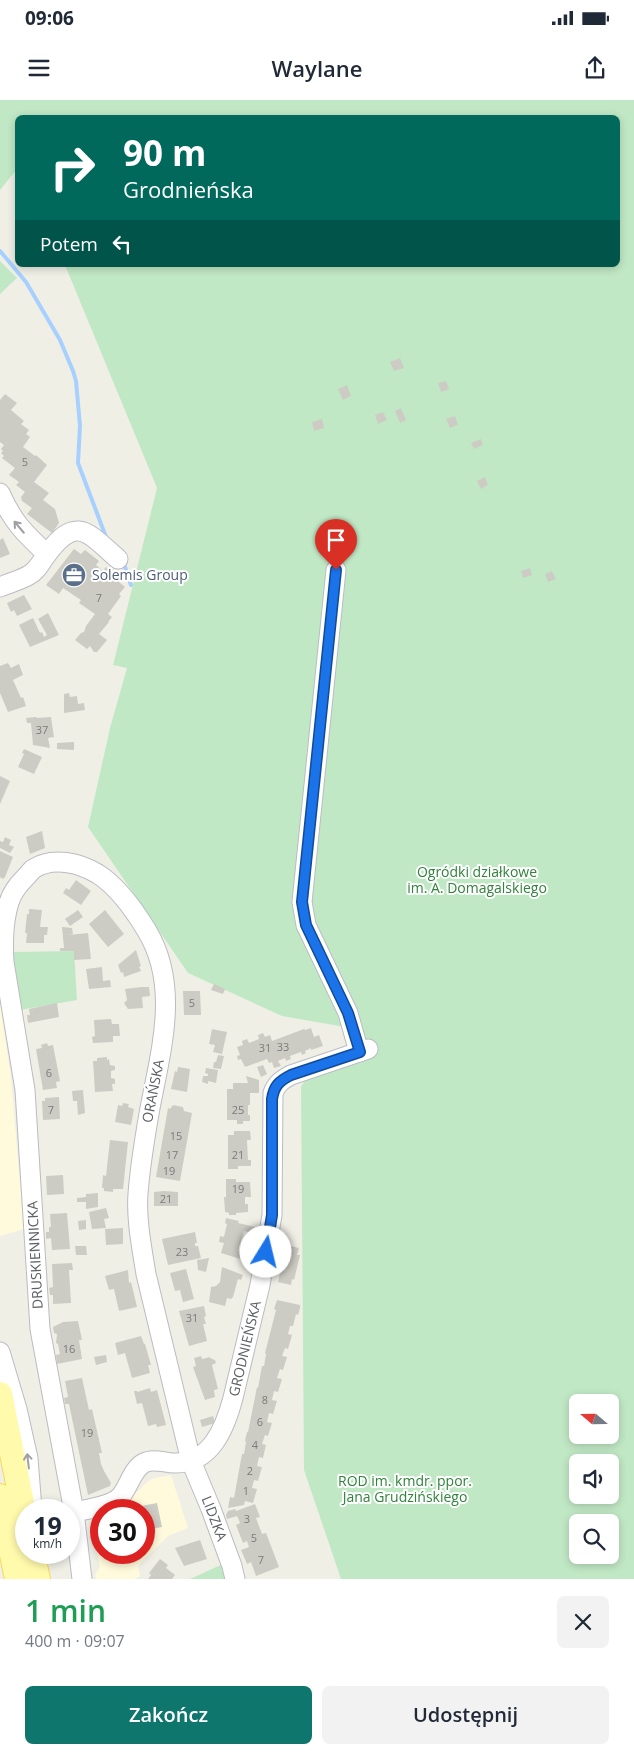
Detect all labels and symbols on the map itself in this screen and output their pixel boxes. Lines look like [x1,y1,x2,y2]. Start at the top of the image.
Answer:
house number: 5 [22,454,28,469]
pin [315,519,357,570]
one-way arrow [14,520,25,533]
office icon: Solemis Group [61,562,87,588]
place label: Solemis Group [92,565,188,584]
house number: 7 [96,590,102,605]
house number: 37 [36,722,48,737]
park label: Ogródki działkowe im. A. Domagalskiego [407,862,547,897]
house number: 5 [189,995,195,1010]
house number: 33 [277,1039,289,1054]
house number: 31 [259,1040,271,1055]
street label: ORAŃSKA [137,1058,168,1124]
house number: 6 [46,1065,52,1080]
house number: 7 [48,1102,54,1117]
house number: 25 [232,1102,244,1117]
house number: 15 [170,1128,182,1143]
house number: 17 [166,1147,178,1162]
house number: 21 [232,1147,244,1162]
house number: 19 [163,1163,175,1178]
house number: 19 [232,1181,244,1196]
house number: 21 [160,1191,172,1206]
street label: DRUSKIENNICKA [22,1200,47,1310]
position arrow [239,1225,291,1277]
house number: 23 [176,1244,188,1259]
street label: GRODNIEŃSKA [224,1298,265,1398]
house number: 31 [186,1310,198,1325]
house number: 16 [63,1341,75,1356]
house number: 8 [262,1392,268,1407]
north arrow [569,1394,619,1444]
house number: 6 [257,1414,263,1429]
house number: 19 [81,1425,93,1440]
house number: 4 [252,1437,259,1452]
one-way arrow [23,1454,33,1470]
house number: 2 [247,1463,253,1478]
park label: ROD im. kmdr. ppor. Jana Grudzińskiego [338,1471,472,1506]
house number: 1 [243,1483,249,1498]
street label: LIDZKA [198,1493,232,1544]
speed limit sign: 30 [90,1499,155,1564]
house number: 3 [244,1511,250,1526]
house number: 5 [251,1530,257,1545]
house number: 7 [258,1552,264,1567]

